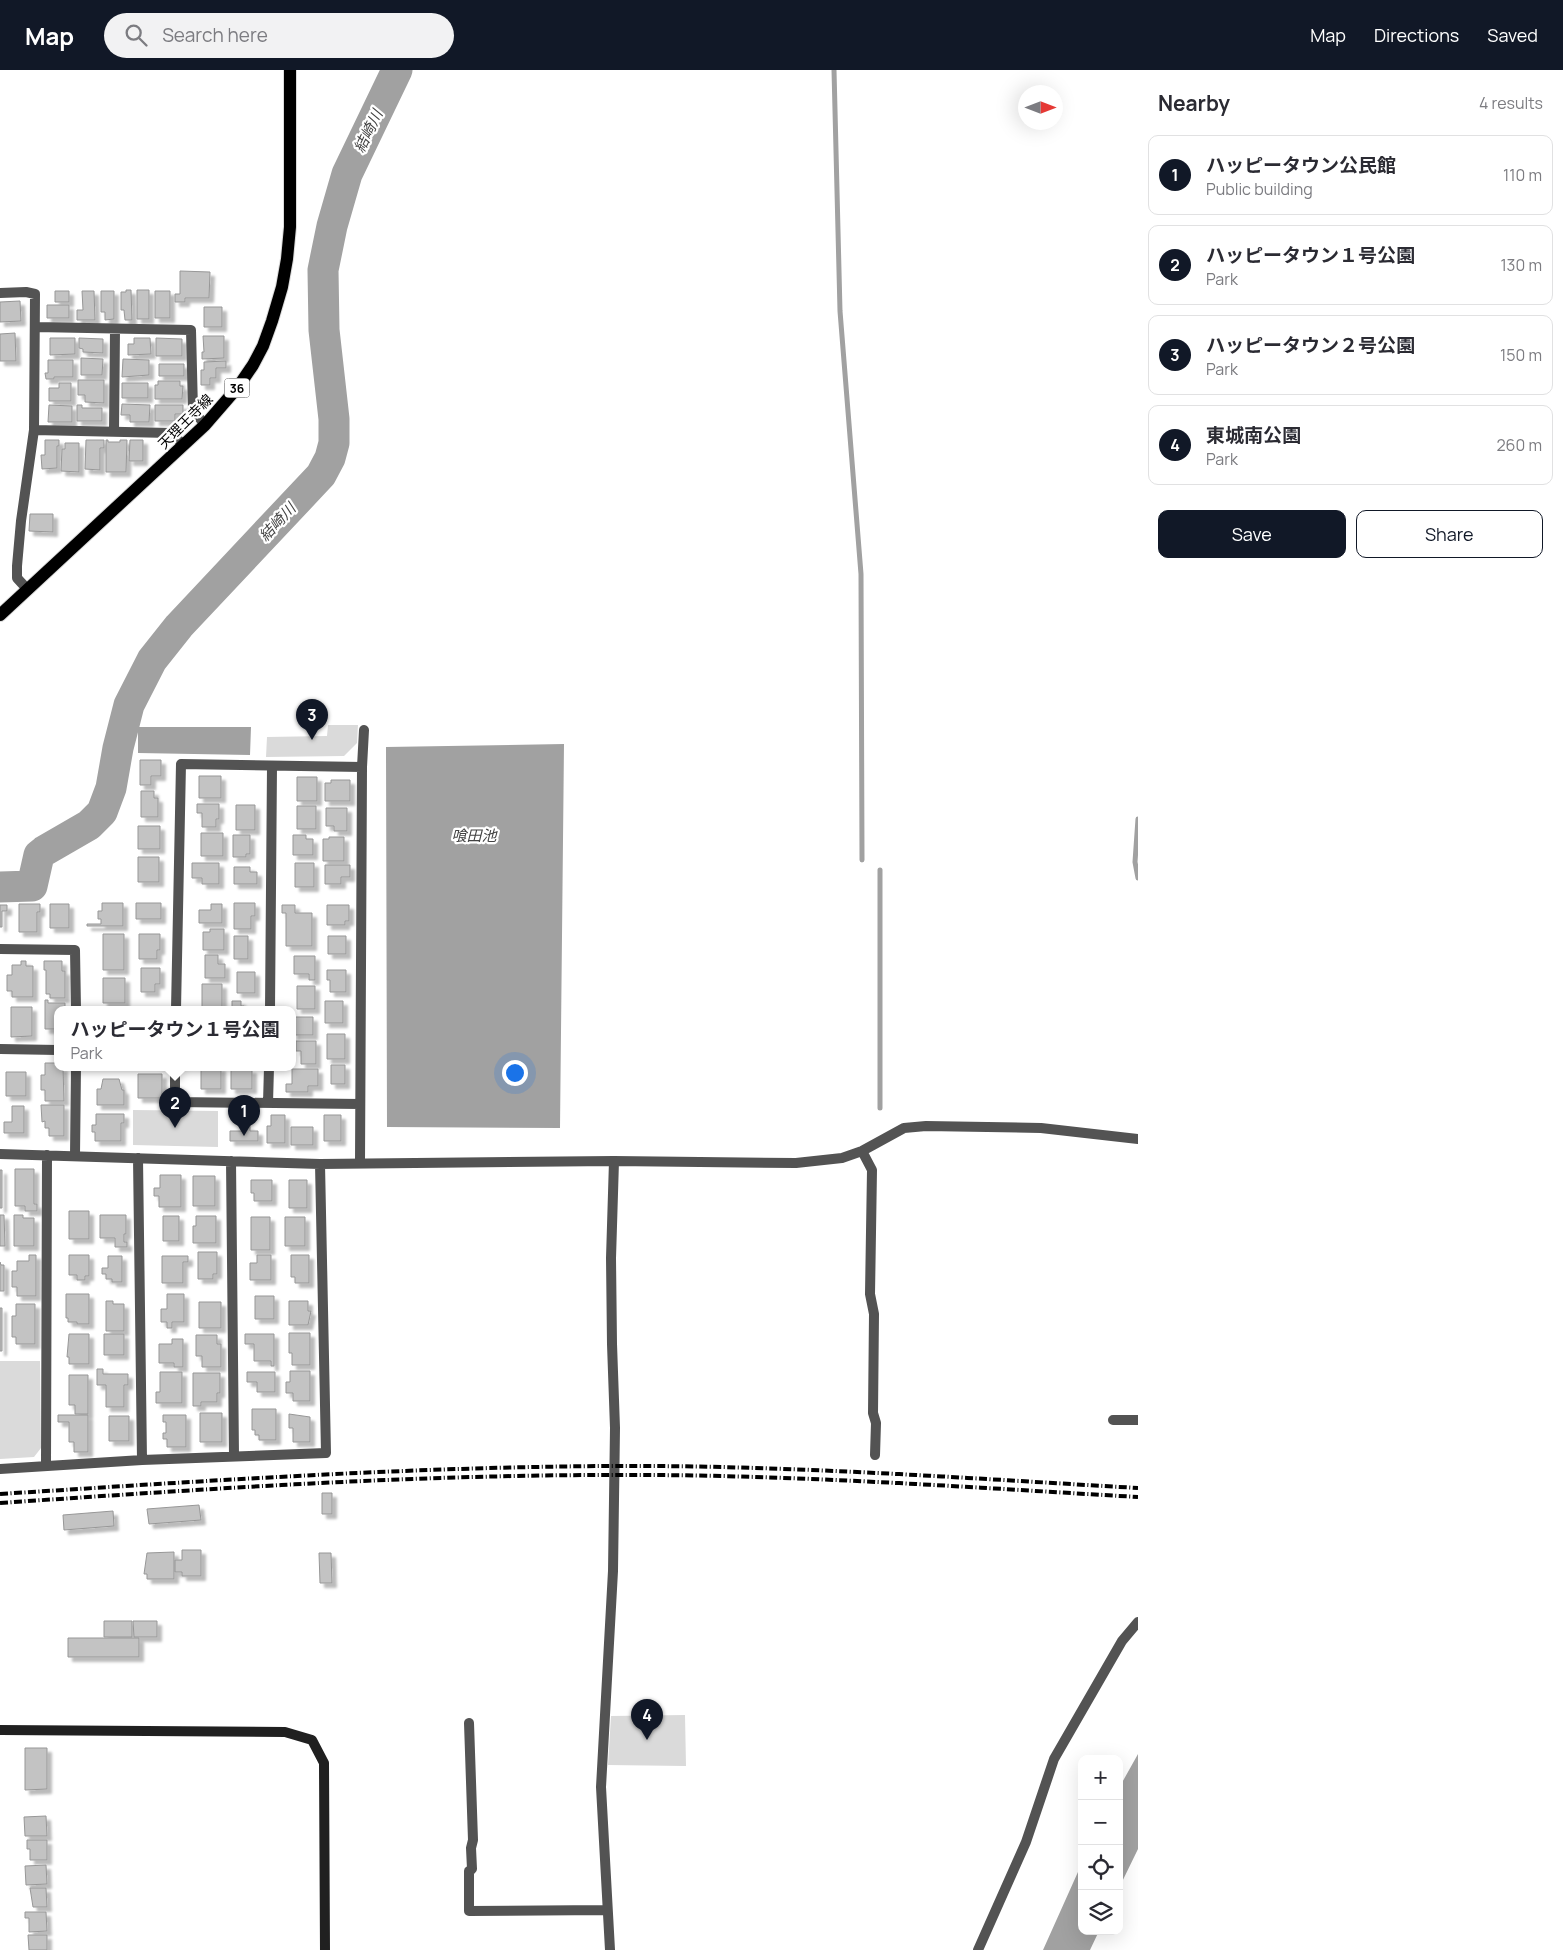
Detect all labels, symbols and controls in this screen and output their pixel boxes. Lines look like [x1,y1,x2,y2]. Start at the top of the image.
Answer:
search box [104,13,454,58]
text: Map [25,19,74,52]
icon: search [122,21,150,49]
text: Search here [162,22,268,48]
text: Map [1310,23,1346,47]
text: Directions [1374,23,1459,47]
text: Saved [1487,23,1538,47]
north arrow [1018,85,1063,130]
text: Nearby [1158,89,1230,117]
text: 4 results [1479,92,1543,114]
water label: 結崎川 [349,104,388,156]
text: ハッピータウン公民館 [1206,152,1396,178]
text: 1 [1171,164,1179,186]
text: 110 m [1503,164,1542,186]
text: Public building [1206,178,1313,200]
text: ハッピータウン１号公園 [1206,242,1415,268]
text: 2 [1170,254,1180,276]
text: 130 m [1500,254,1542,276]
text: Park [1206,268,1238,290]
text: ハッピータウン２号公園 [1206,332,1415,358]
text: 3 [1170,344,1180,366]
text: 150 m [1500,344,1542,366]
text: Park [1206,358,1238,380]
road number: 36 [224,378,250,398]
street label: 天理王寺線 [154,390,216,452]
text: 東城南公園 [1206,422,1301,448]
text: 4 [1170,434,1180,456]
text: 260 m [1496,434,1542,456]
text: Park [1206,448,1238,470]
water label: 結崎川 [254,497,301,546]
button: Save [1158,510,1346,558]
button: Share [1356,510,1543,558]
pin: 3 [296,699,328,740]
water label: 喰田池 [451,825,498,846]
popup [54,1006,296,1071]
text: ハッピータウン１号公園 [70,1016,280,1042]
text: Park [70,1042,102,1064]
your location [502,1060,528,1086]
pin: 2 [159,1087,191,1128]
pin: 1 [228,1095,260,1136]
pin: 4 [631,1699,663,1740]
map controls [1078,1755,1123,1935]
button: + [1078,1755,1123,1800]
button: − [1078,1800,1123,1845]
button: locate [1078,1845,1123,1890]
button: layers [1078,1890,1123,1935]

